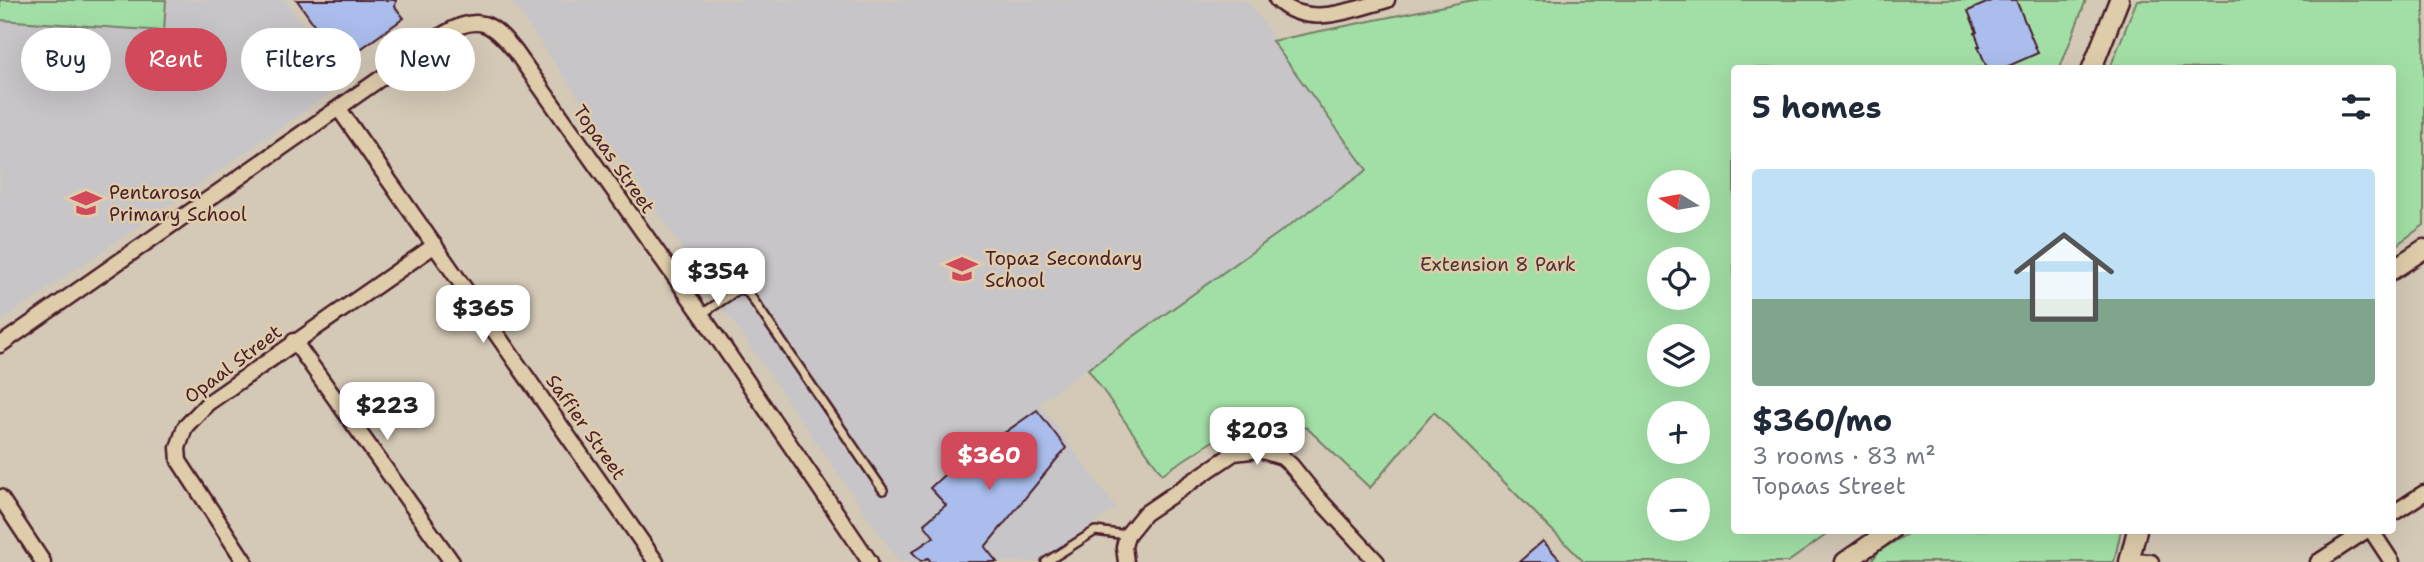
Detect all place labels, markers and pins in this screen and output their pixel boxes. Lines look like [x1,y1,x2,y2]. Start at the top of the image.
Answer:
place label: Pentarosa Primary School [109,180,247,227]
school or university icon: Pentarosa Primary School [69,186,103,220]
place label: Topaz Secondary School [985,246,1142,293]
pin: $354 [677,248,759,308]
school or university icon: Topaz Secondary School [945,252,979,286]
pin: $365 [442,286,524,345]
pin: $223 [346,382,428,442]
pin: $203 [1216,407,1298,467]
pin: $360 [948,433,1030,492]

